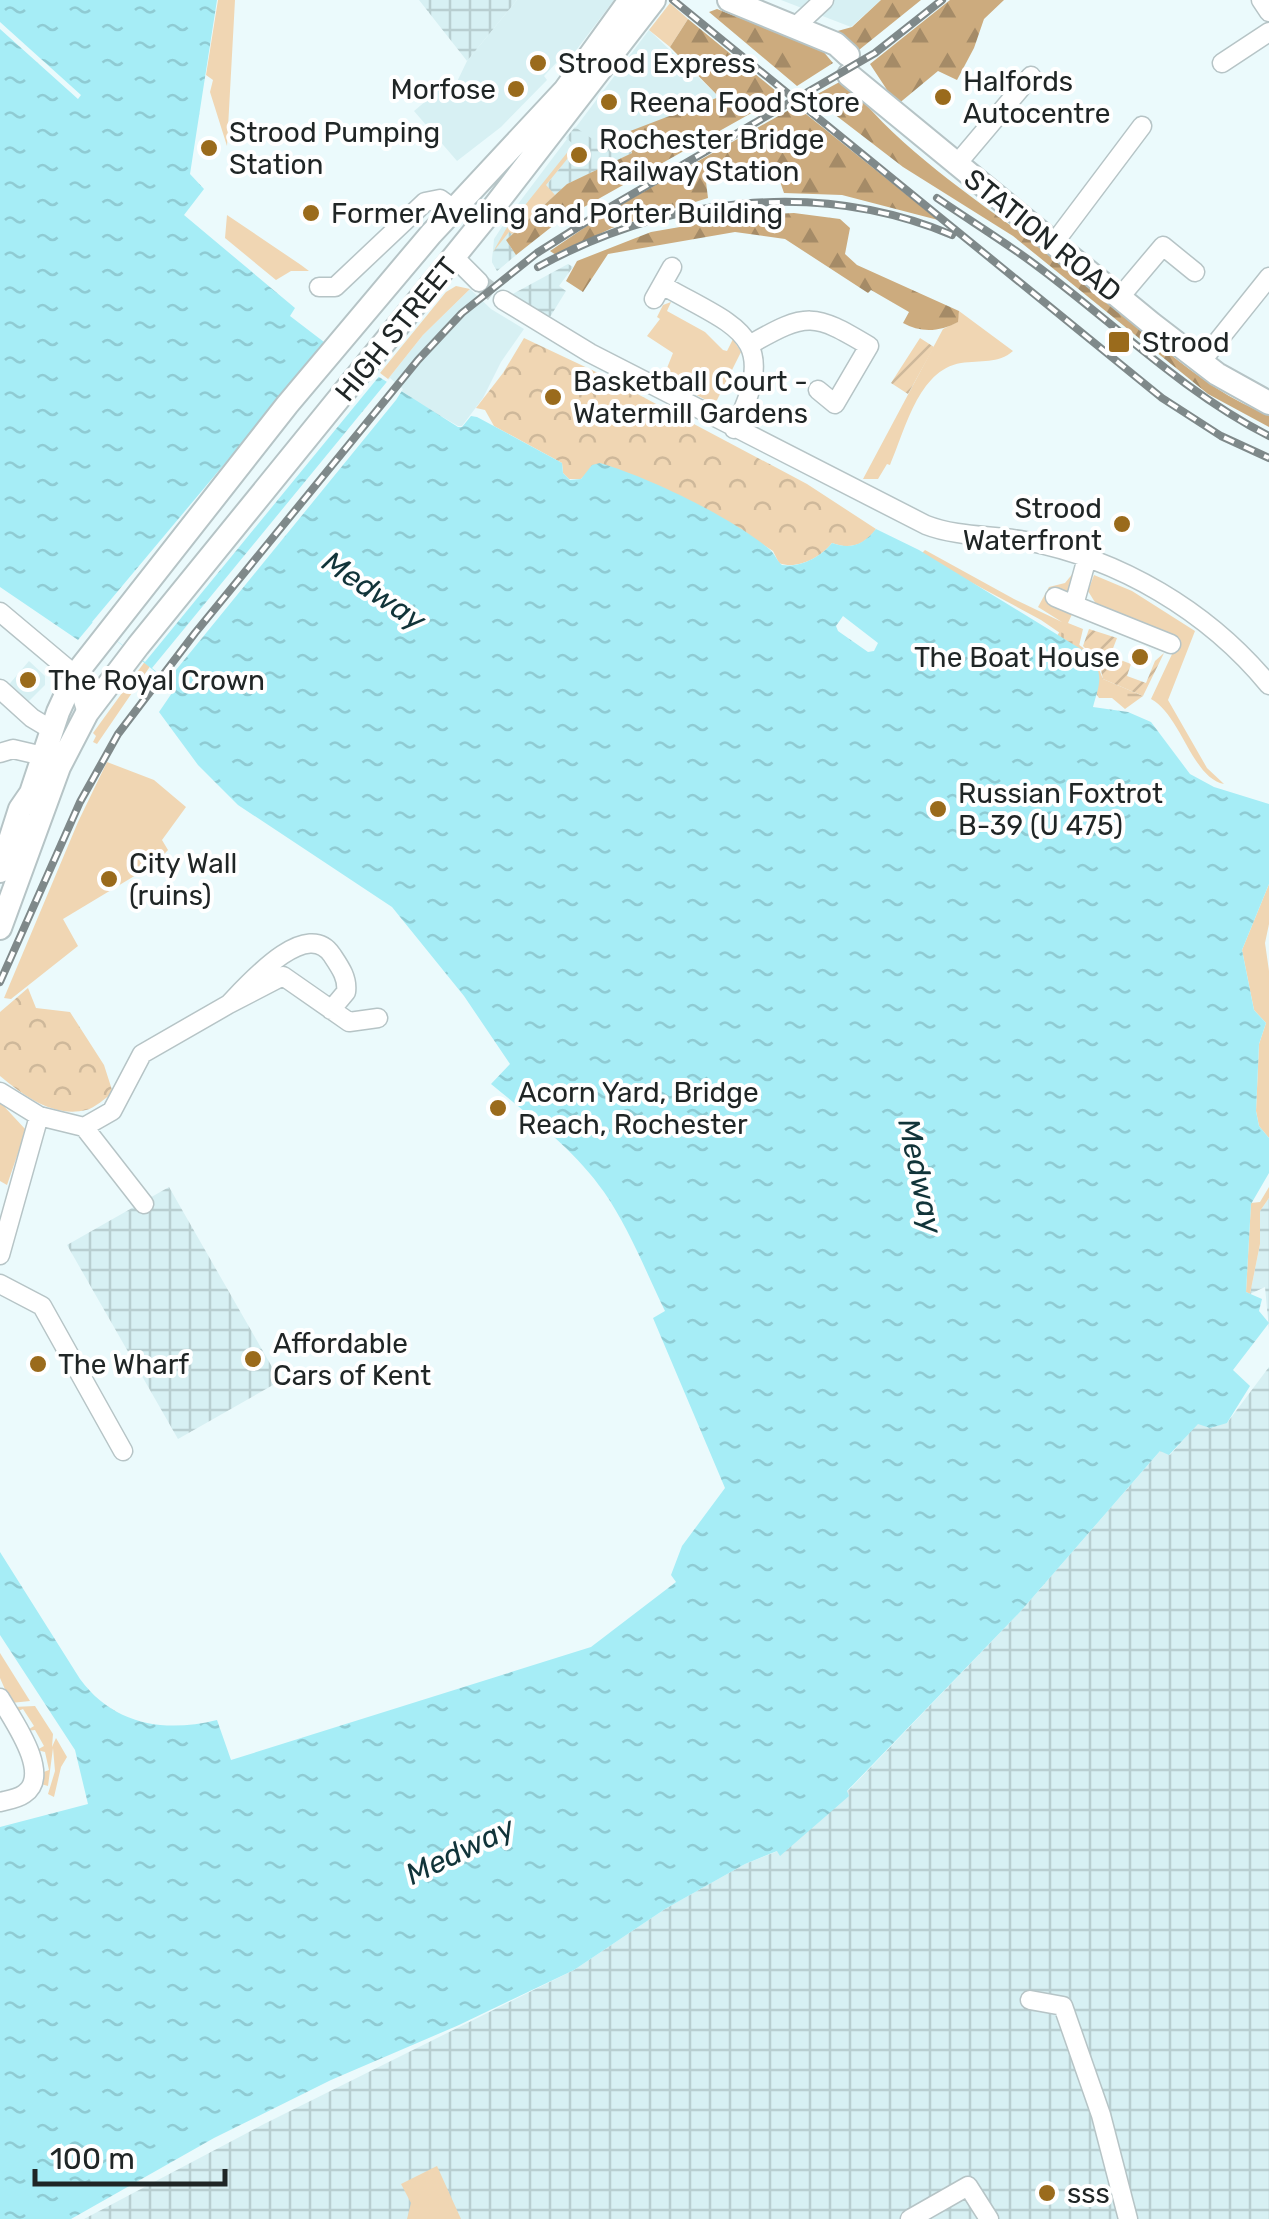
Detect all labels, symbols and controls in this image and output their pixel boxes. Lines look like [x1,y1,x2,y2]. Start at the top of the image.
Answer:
place label: Strood Express [558,47,756,80]
marker: Strood Express [527,52,549,74]
place label: Halfords Autocentre [963,65,1110,130]
place label: Morfose [391,73,496,106]
marker: Morfose [505,78,527,100]
place label: Reena Food Store [629,86,860,119]
marker: Halfords Autocentre [932,86,954,108]
marker: Reena Food Store [598,91,620,113]
place label: Strood Pumping Station [229,116,440,181]
place label: Rochester Bridge Railway Station [599,123,824,188]
marker: Strood Pumping Station [198,137,220,159]
marker: Rochester Bridge Railway Station [568,144,590,166]
street label: STATION ROAD [958,162,1128,309]
place label: Former Aveling and Porter Building [331,197,783,230]
marker: Former Aveling and Porter Building [300,202,322,224]
street label: HIGH STREET [328,251,464,408]
place label: Strood [1142,326,1230,359]
marker: Strood [1106,329,1132,355]
place label: Basketball Court - Watermill Gardens [573,365,808,430]
marker: Basketball Court - Watermill Gardens [542,386,564,408]
place label: Strood Waterfront [963,492,1102,557]
marker: Strood Waterfront [1111,513,1133,535]
water label: Medway [316,543,434,639]
place label: The Boat House [914,641,1120,674]
marker: The Boat House [1129,646,1151,668]
place label: The Royal Crown [48,664,265,697]
marker: The Royal Crown [17,669,39,691]
place label: Russian Foxtrot B-39 (U 475) [958,777,1163,842]
marker: Russian Foxtrot B-39 (U 475) [927,798,949,820]
place label: City Wall (ruins) [129,847,237,912]
marker: City Wall (ruins) [98,868,120,890]
place label: Acorn Yard, Bridge Reach, Rochester [518,1076,759,1141]
marker: Acorn Yard, Bridge Reach, Rochester [487,1097,509,1119]
water label: Medway [890,1115,950,1238]
place label: Affordable Cars of Kent [273,1327,431,1392]
place label: The Wharf [58,1348,189,1381]
marker: Affordable Cars of Kent [242,1348,264,1370]
marker: The Wharf [27,1353,49,1375]
water label: Medway [400,1809,522,1893]
scale bar [35,2124,225,2186]
text: 100 m [50,2141,135,2177]
place label: sss [1067,2177,1110,2210]
marker: sss [1036,2182,1058,2204]

